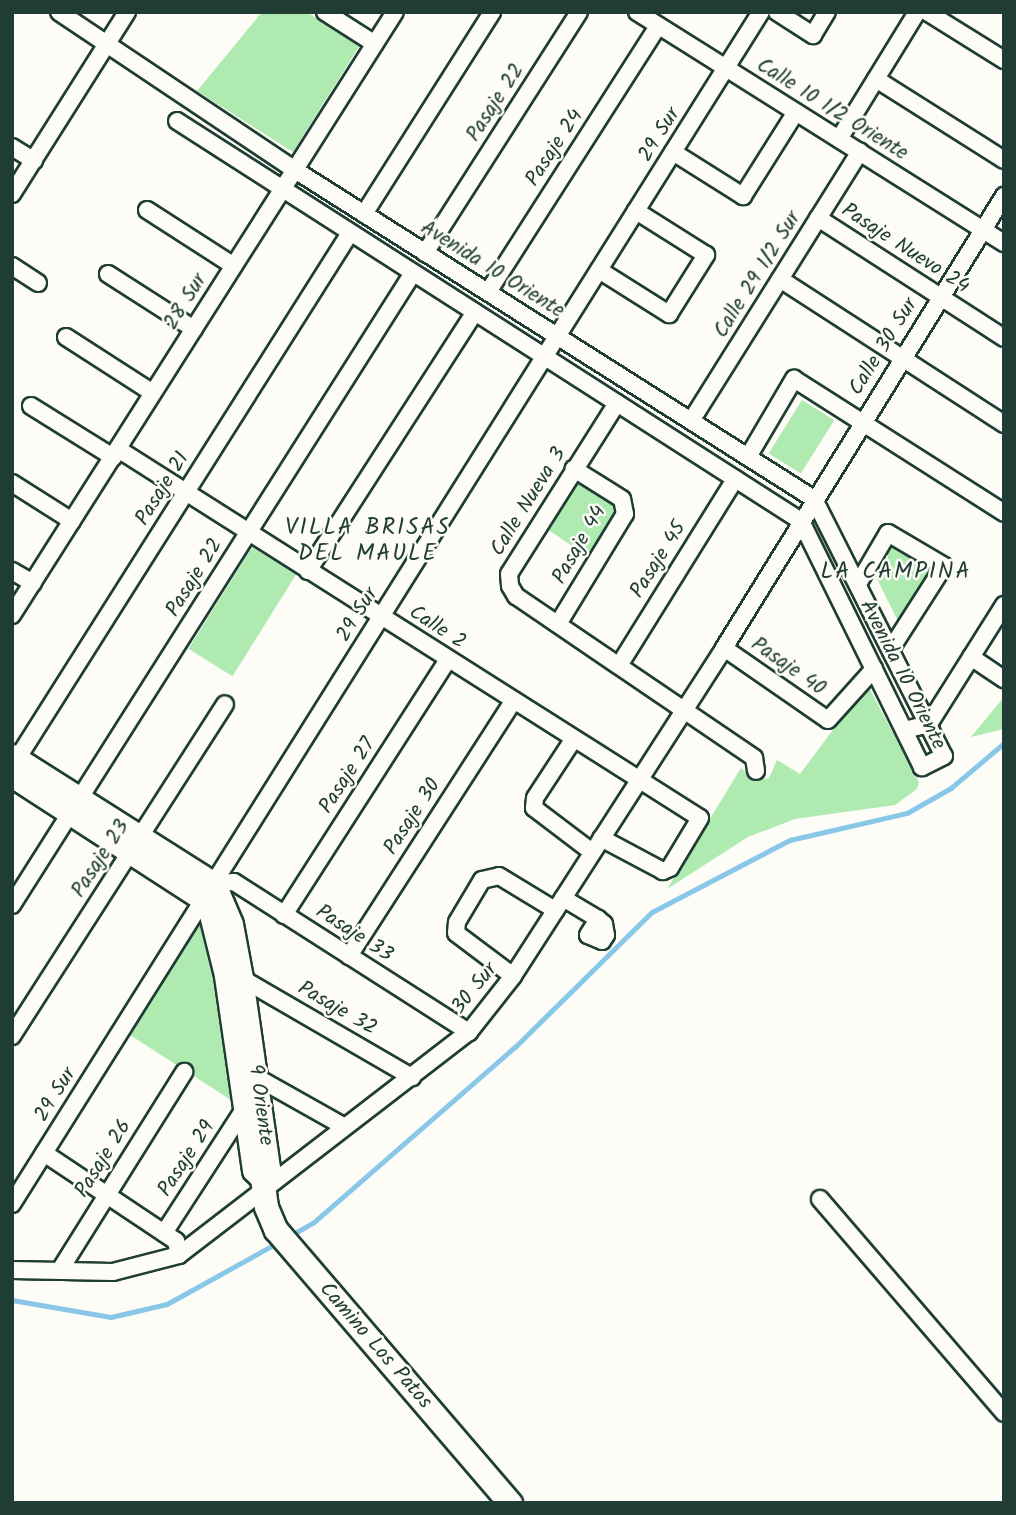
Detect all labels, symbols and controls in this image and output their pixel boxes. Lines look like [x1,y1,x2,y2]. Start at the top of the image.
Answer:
street label: Calle 10 1/2 Oriente [752,53,912,167]
street label: Pasaje 22 [462,59,530,147]
street label: 29 Sur [634,103,686,167]
street label: Pasaje 24 [521,105,589,191]
street label: Pasaje Nuevo 24 [836,198,974,300]
street label: Calle 29 1/2 Sur [709,207,807,343]
street label: Avenida 10 Oriente [416,216,568,324]
street label: 28 Sur [159,269,213,335]
street label: Calle 30 Sur [844,294,924,400]
street label: Calle Nueva 3 [486,443,572,561]
street label: Pasaje 21 [131,448,195,530]
street label: Pasaje 44 [547,501,613,589]
district label: VILLA BRISAS DEL MAULE [287,514,449,568]
street label: Pasaje 45 [626,517,692,603]
street label: Pasaje 22 [161,534,229,622]
district label: LA CAMPINA [822,558,970,586]
street label: 29 Sur [332,583,384,647]
street label: Avenida 10 Oriente [853,596,951,754]
street label: Calle 2 [404,600,470,656]
street label: Pasaje 40 [746,632,830,702]
street label: Pasaje 27 [314,733,382,819]
street label: Pasaje 30 [379,774,447,860]
street label: Pasaje 23 [67,815,135,903]
street label: Pasaje 33 [311,900,397,968]
street label: 30 Sur [447,958,503,1020]
street label: Pasaje 32 [293,976,381,1042]
street label: 29 Sur [30,1063,82,1127]
street label: 9 Oriente [242,1063,278,1147]
street label: Pasaje 26 [70,1115,138,1203]
street label: Pasaje 29 [153,1116,221,1202]
street label: Camino Los Patos [313,1278,437,1414]

